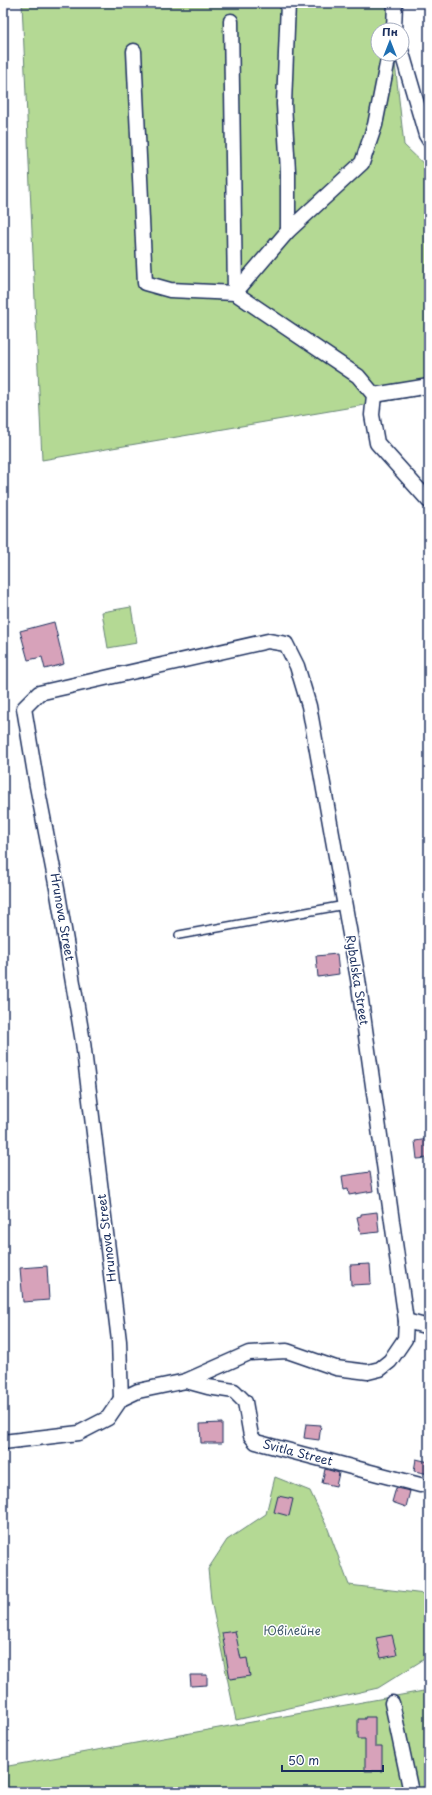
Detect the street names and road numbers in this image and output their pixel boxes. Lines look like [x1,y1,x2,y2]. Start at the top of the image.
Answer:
street label: Hrunova Street [46,872,80,962]
street label: Rybalska Street [342,934,374,1027]
street label: Hrunova Street [92,1193,120,1283]
street label: Svitla Street [261,1434,335,1470]

